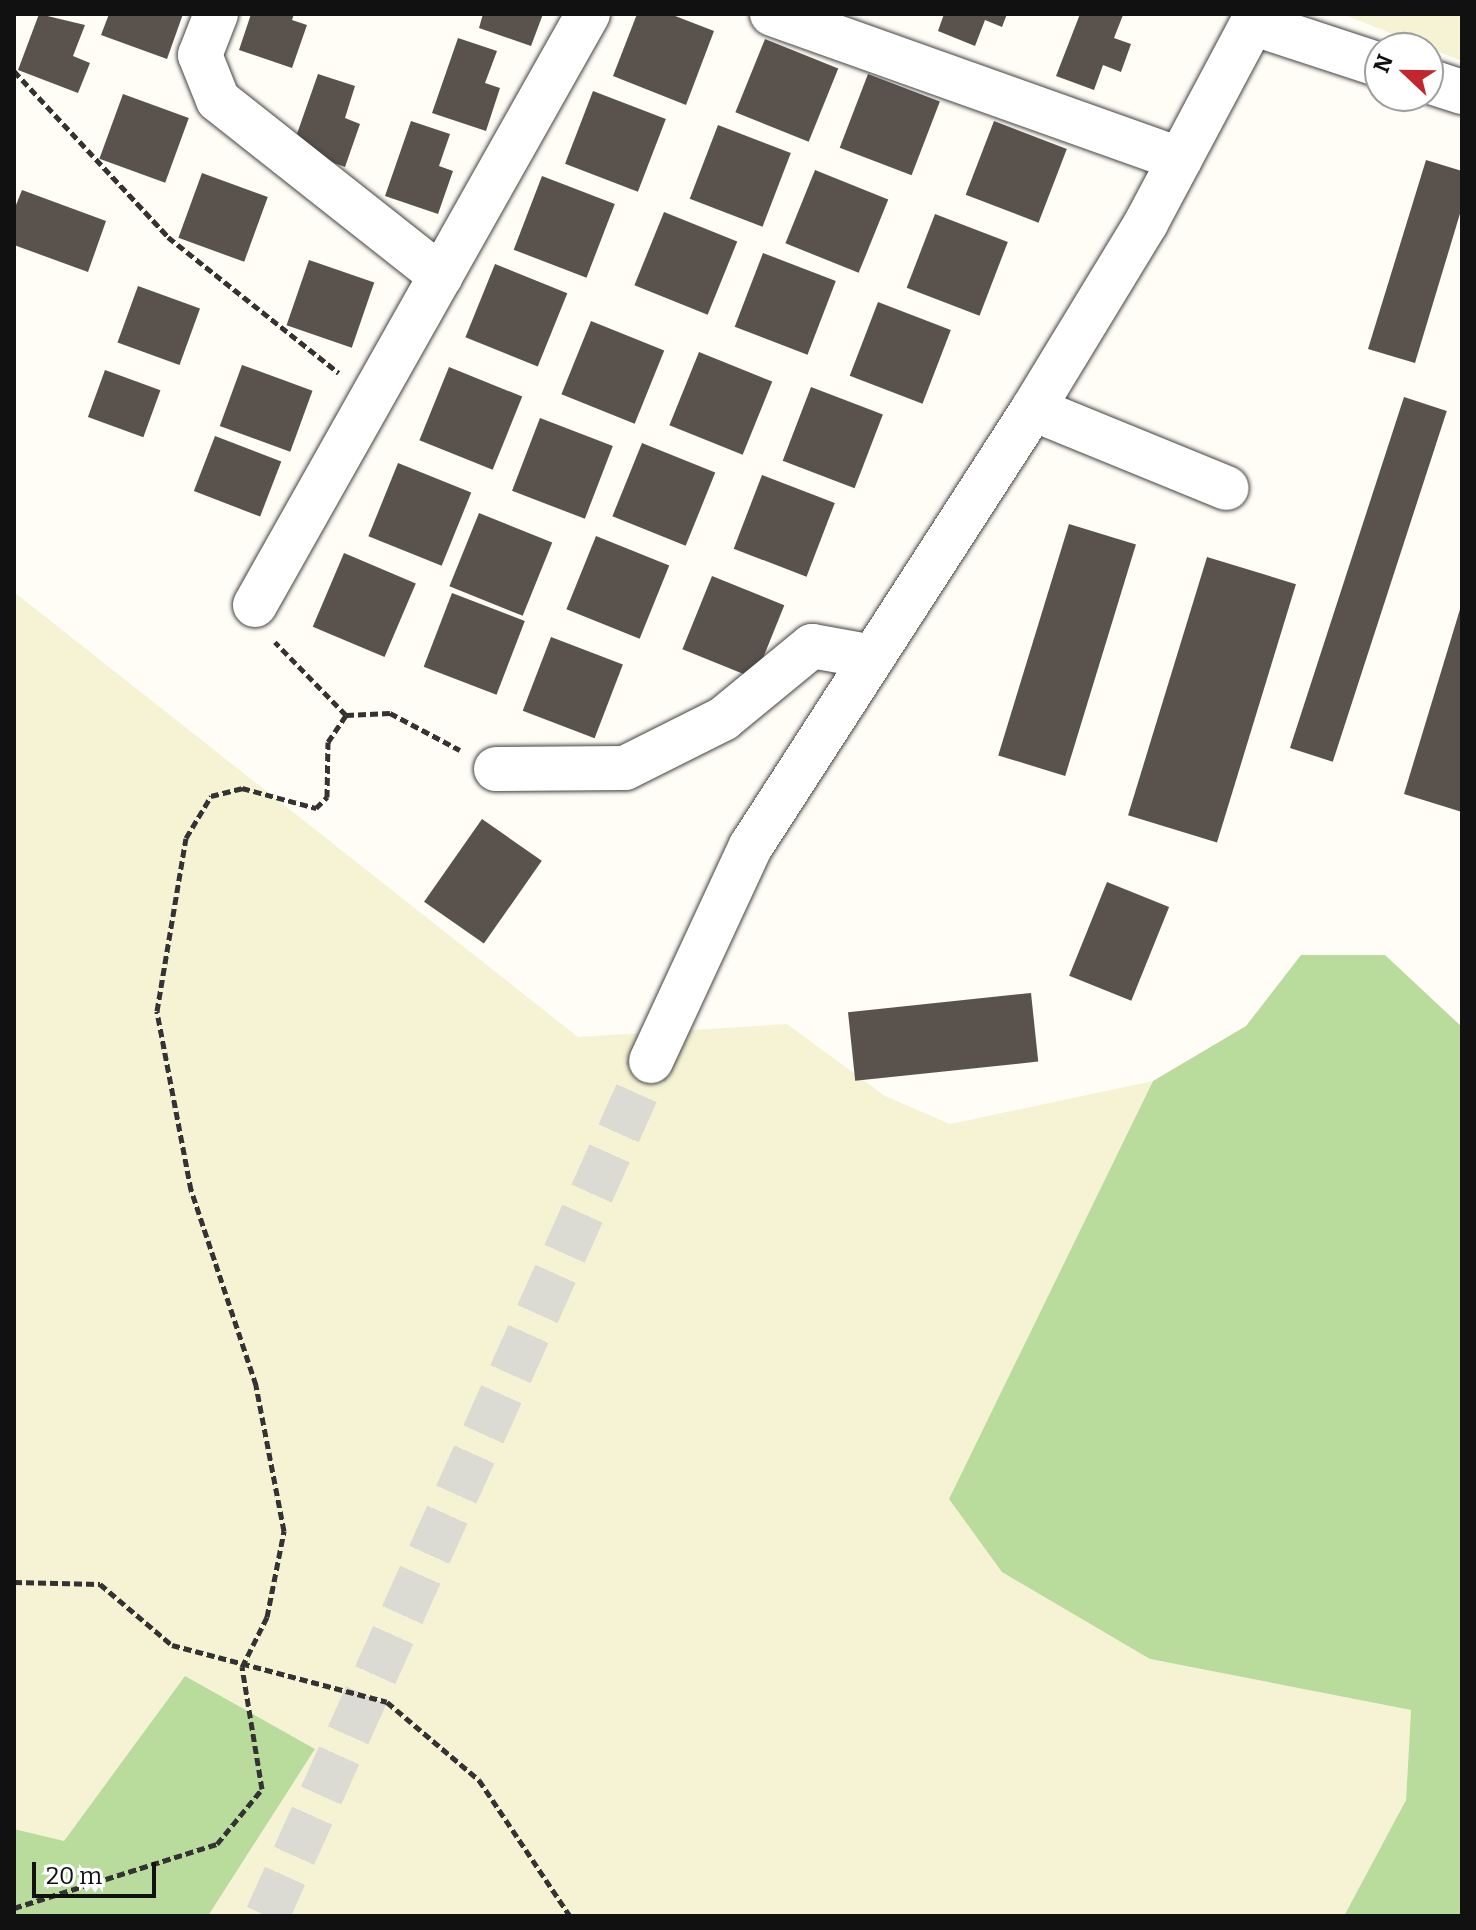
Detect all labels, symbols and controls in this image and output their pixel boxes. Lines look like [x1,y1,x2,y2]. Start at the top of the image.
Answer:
north arrow [1364,32,1444,112]
text: N [1367,51,1399,77]
scale bar [36,1846,160,1896]
text: 20 m [46,1862,102,1890]

